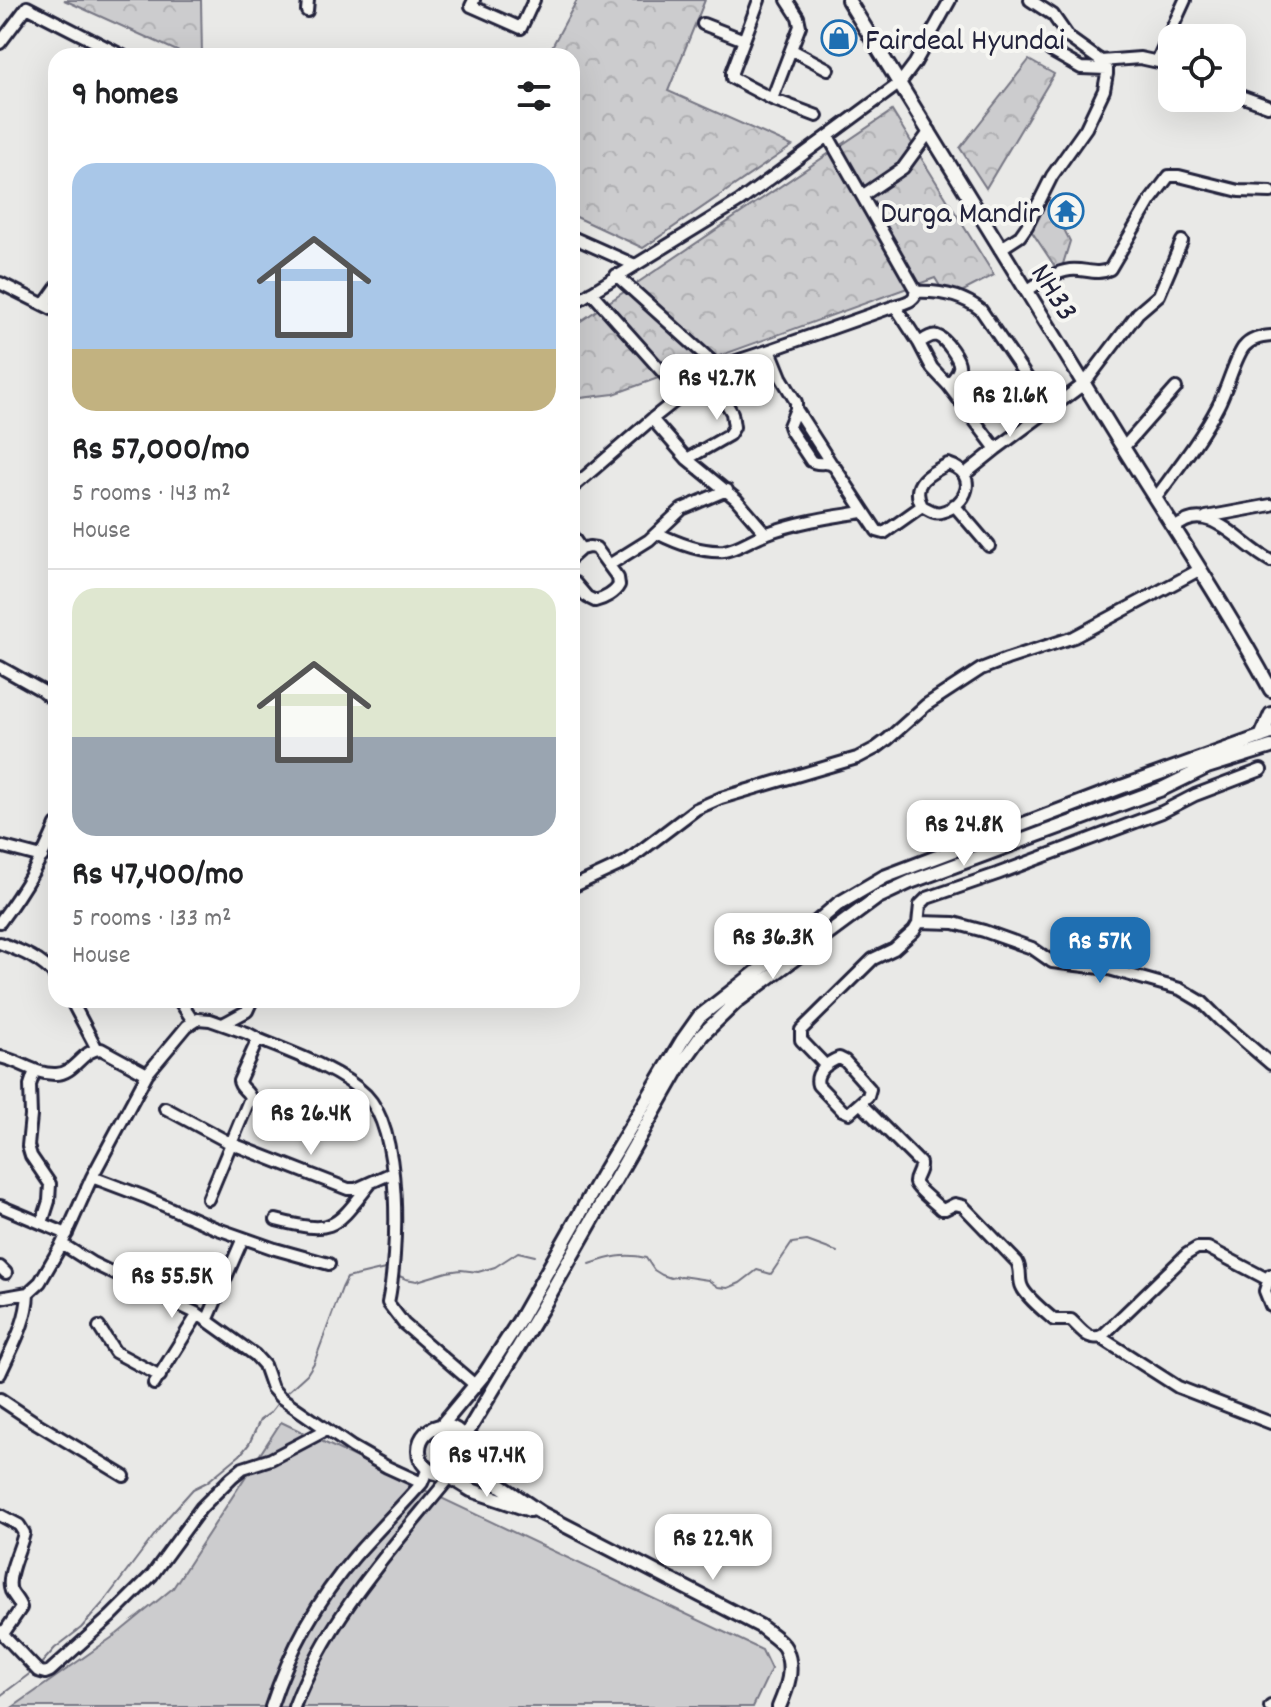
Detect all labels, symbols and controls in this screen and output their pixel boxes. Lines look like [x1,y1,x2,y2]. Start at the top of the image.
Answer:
shop icon: Fairdeal Hyundai [820,19,858,57]
place label: Fairdeal Hyundai [865,20,1065,66]
map controls [1158,24,1246,112]
button: locate [1158,24,1246,112]
text: 9 homes [72,72,179,121]
icon: filters [512,74,556,118]
temple icon: Durga Mandir [1047,192,1085,230]
place label: Durga Mandir [880,193,1040,239]
icon: home [242,215,386,359]
street label: NH33 [1016,256,1087,332]
pin: Rs 42.7K [634,354,800,422]
text: Rs 42.7K [678,361,756,398]
pin: Rs 21.6K [927,371,1093,439]
text: Rs 21.6K [972,378,1048,415]
text: Rs 57,000/mo [72,427,250,476]
text: 5 rooms · 143 m² [72,476,231,513]
text: House [72,513,130,550]
icon: home [242,640,386,784]
pin: Rs 24.8K [881,800,1047,868]
text: Rs 24.8K [925,807,1003,844]
text: Rs 47,400/mo [72,852,244,901]
text: 5 rooms · 133 m² [72,901,232,938]
pin: Rs 36.3K [690,913,856,981]
pin: Rs 57K [1035,917,1165,985]
text: Rs 36.3K [732,920,814,957]
text: Rs 57K [1068,924,1132,961]
text: House [72,938,130,975]
pin: Rs 26.4K [228,1089,394,1157]
text: Rs 26.4K [271,1096,351,1133]
pin: Rs 55.5K [89,1252,255,1320]
text: Rs 55.5K [131,1259,213,1296]
pin: Rs 47.4K [404,1431,570,1499]
text: Rs 47.4K [448,1438,526,1475]
pin: Rs 22.9K [630,1514,796,1582]
text: Rs 22.9K [673,1521,753,1558]

